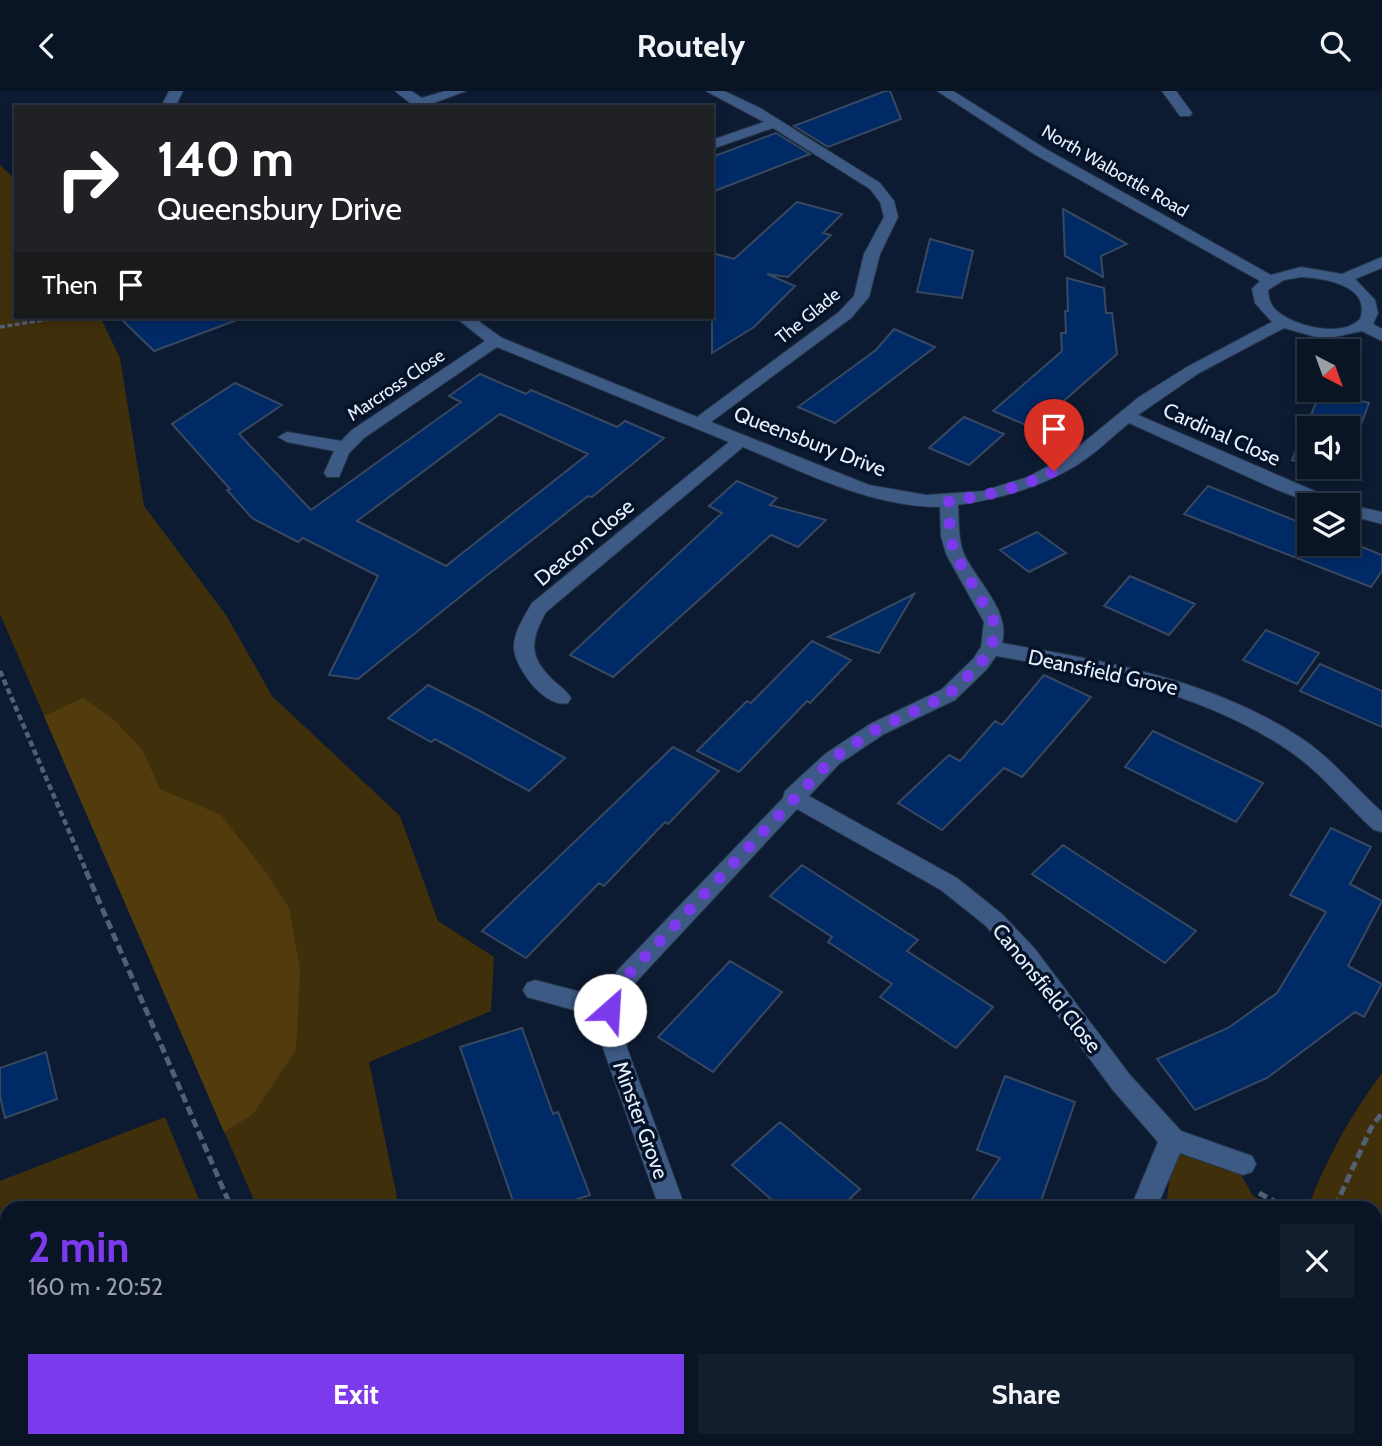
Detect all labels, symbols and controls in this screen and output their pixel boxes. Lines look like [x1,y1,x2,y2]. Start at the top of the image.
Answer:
text: Routely [637,26,745,65]
icon: back [28,27,66,65]
icon: search [1316,27,1354,65]
street label: North Walbottle Road [1038,120,1192,222]
text: 140 m [157,129,294,188]
icon: right [42,133,133,224]
text: Queensbury Drive [157,189,402,228]
icon: arrive [112,266,150,304]
text: Then [42,269,98,301]
street label: The Glade [771,283,845,349]
north arrow [1297,339,1360,403]
map controls [1297,339,1360,556]
street label: Marcross Close [343,344,449,426]
street label: Cardinal Close [1159,397,1285,471]
pin [1024,399,1084,471]
street label: Queensbury Drive [730,401,890,482]
icon: arrive [1035,410,1073,448]
button: sound [1297,416,1360,479]
street label: Deacon Close [529,493,639,591]
button: layers [1297,493,1360,556]
street label: Deansfield Grove [1026,644,1180,700]
street label: Canonsfield Close [987,918,1107,1058]
position arrow [573,973,647,1047]
street label: Minster Grove [608,1058,674,1183]
text: 2 min [28,1221,129,1273]
button: close [1280,1224,1354,1298]
text: 160 m · 20:52 [28,1273,163,1301]
button: Exit [28,1354,684,1434]
button: Share [698,1354,1354,1434]

